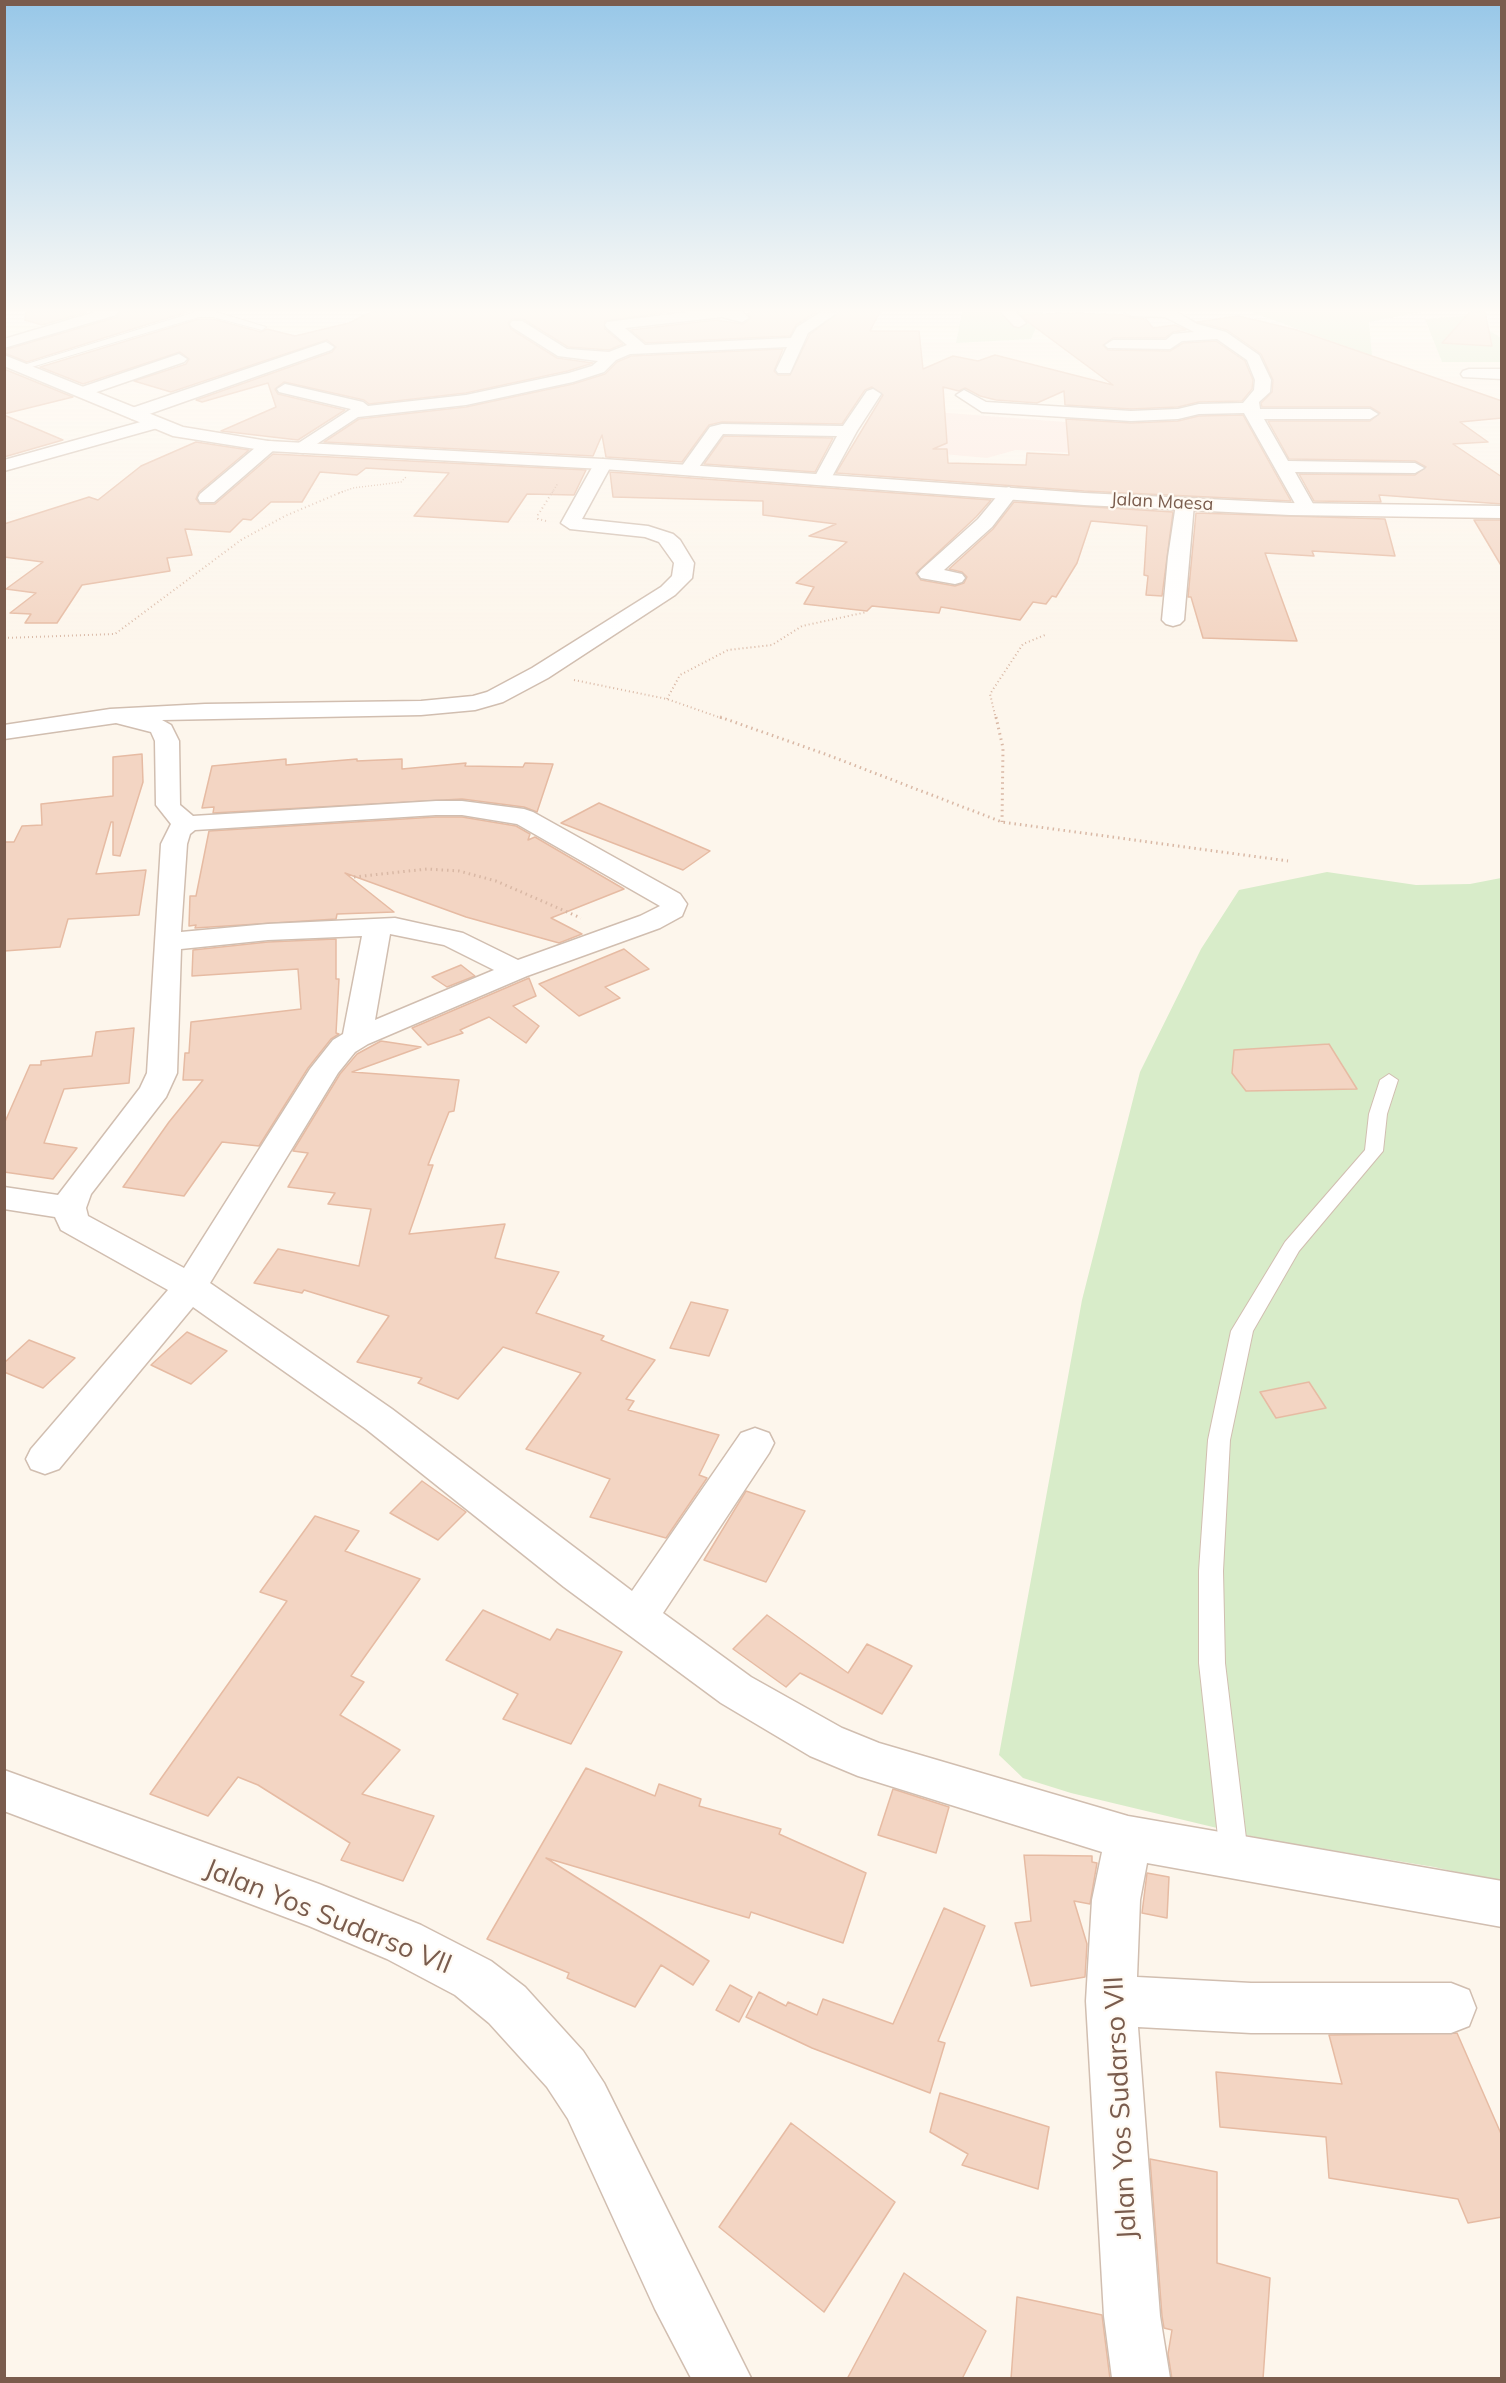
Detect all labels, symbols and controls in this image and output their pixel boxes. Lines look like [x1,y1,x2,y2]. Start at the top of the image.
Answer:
street label: Jalan Maesa [1110,489,1214,515]
street label: Jalan Yos Sudarso VII [200,1853,456,1981]
street label: Jalan Yos Sudarso VII [1098,1975,1144,2241]

